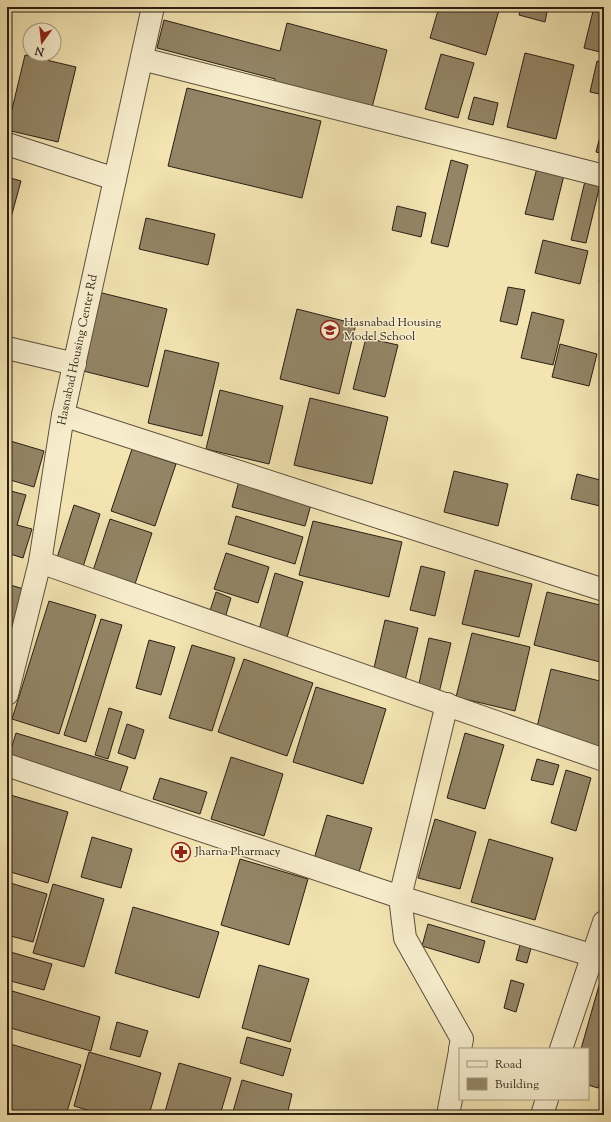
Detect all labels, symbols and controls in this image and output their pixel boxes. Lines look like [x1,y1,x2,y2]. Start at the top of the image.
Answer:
north arrow [22,22,62,62]
text: N [33,42,47,60]
street label: Hasnabad Housing Center Rd [53,273,103,427]
place label: Hasnabad Housing Model School [344,314,442,346]
school or university icon: Hasnabad Housing Model School [319,319,341,341]
pharmacy icon: Jharna Pharmacy [170,841,192,863]
place label: Jharna Pharmacy [194,843,281,861]
legend [459,1048,589,1100]
text: Road [495,1056,522,1074]
text: Building [495,1076,539,1094]

